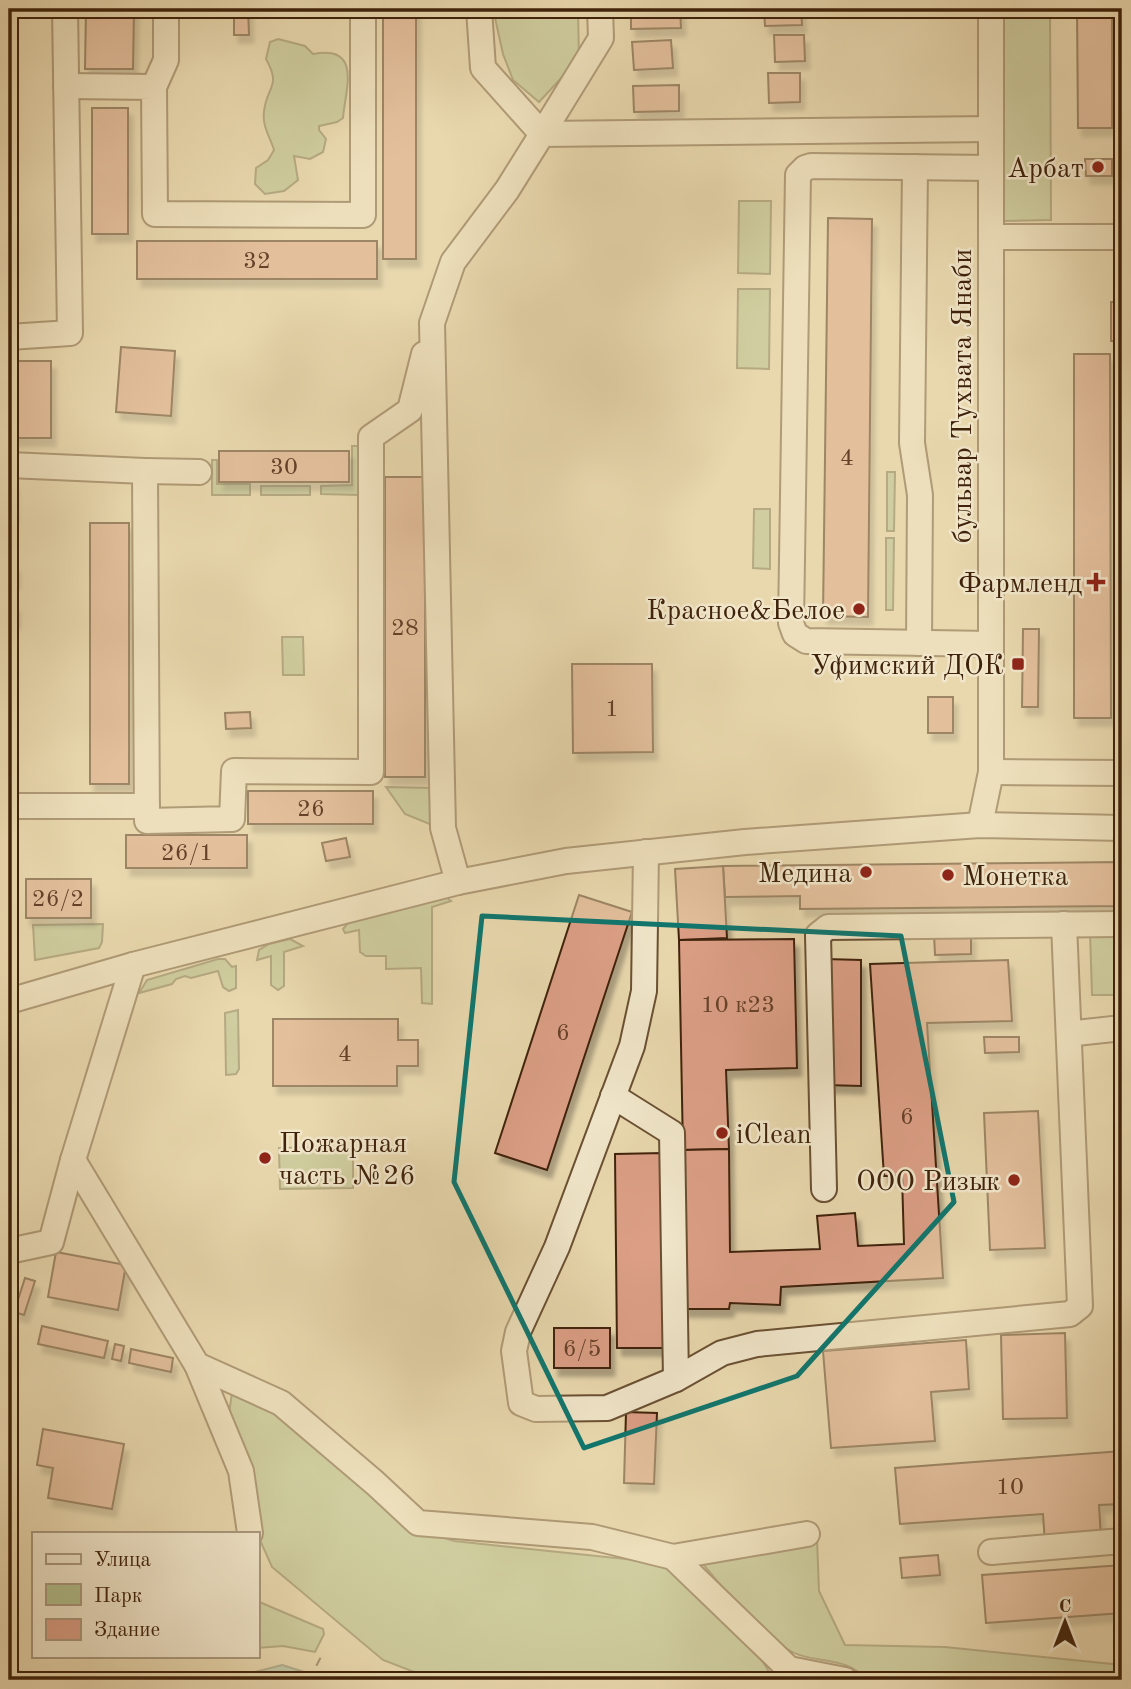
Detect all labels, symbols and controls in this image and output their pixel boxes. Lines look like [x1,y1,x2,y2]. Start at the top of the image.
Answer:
place label: Арбат [1007,156,1084,184]
marker: Арбат [1090,159,1106,175]
street label: бульвар Тухвата Янаби [950,249,978,543]
house number: 32 [243,250,271,274]
house number: 4 [840,447,854,471]
house number: 30 [270,456,298,480]
place label: Фармленд [958,571,1082,599]
marker: Фармленд [1088,574,1104,590]
place label: Красное&Белое [646,598,845,626]
marker: Красное&Белое [851,601,867,617]
house number: 28 [391,617,419,641]
place label: Уфимский ДОК [811,653,1004,681]
marker: Уфимский ДОК [1010,656,1026,672]
house number: 1 [605,698,619,722]
house number: 26 [297,798,325,822]
house number: 26/1 [161,842,213,866]
place label: Медина [758,861,852,889]
marker: Медина [858,864,874,880]
place label: Монетка [962,864,1069,892]
marker: Монетка [940,867,956,883]
house number: 26/2 [32,888,84,912]
house number: 10 к23 [701,994,775,1018]
house number: 6 [556,1022,570,1046]
house number: 4 [338,1043,352,1067]
house number: 6 [900,1106,914,1130]
place label: iClean [736,1122,812,1150]
marker: iClean [714,1125,730,1141]
place label: Пожарная часть №26 [279,1131,416,1191]
marker: Пожарная часть №26 [257,1150,273,1166]
place label: ООО Ризык [856,1169,1000,1197]
marker: ООО Ризык [1006,1172,1022,1188]
house number: 6/5 [563,1338,601,1362]
house number: 10 [996,1476,1024,1500]
legend [32,1532,259,1658]
text: Улица [94,1550,151,1571]
text: Парк [94,1586,143,1607]
north arrow [1030,1588,1100,1658]
text: С [1059,1598,1071,1617]
text: Здание [94,1620,160,1641]

